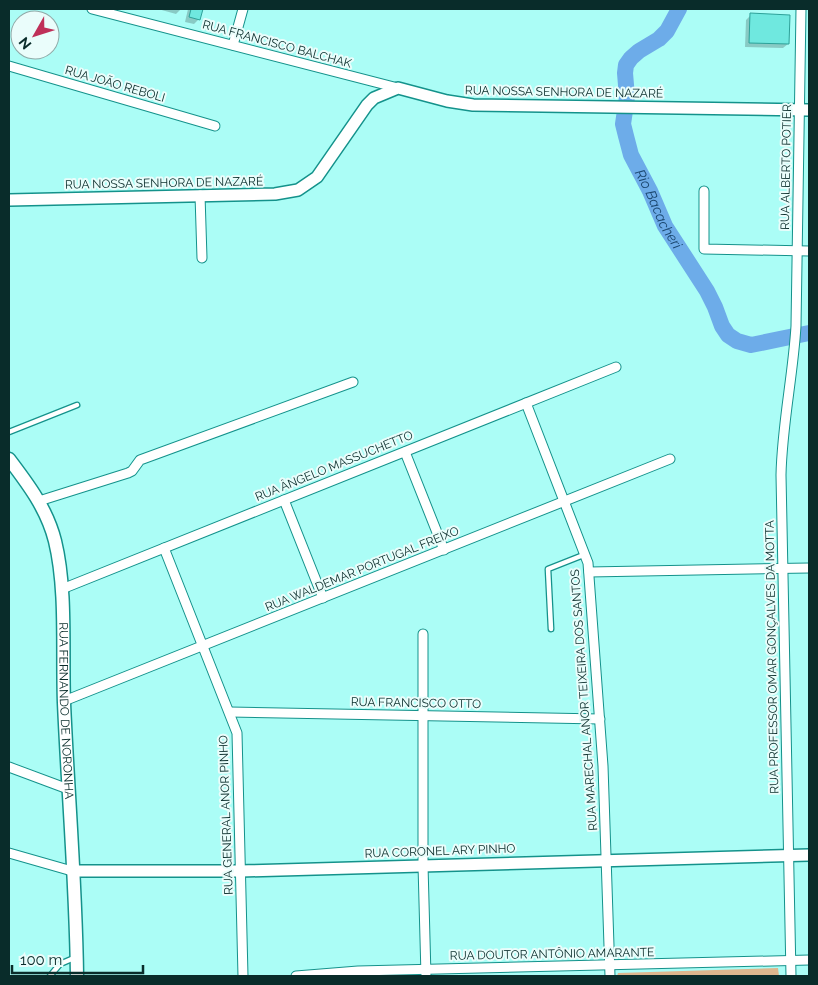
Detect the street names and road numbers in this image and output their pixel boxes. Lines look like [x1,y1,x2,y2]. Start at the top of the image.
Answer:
street label: RUA FRANCISCO BALCHAK [201,17,353,71]
street label: RUA JOÃO REBOLI [63,63,167,105]
street label: RUA NOSSA SENHORA DE NAZARÉ [465,83,663,101]
street label: RUA ALBERTO POTIER [778,104,794,230]
street label: RUA NOSSA SENHORA DE NAZARÉ [65,174,263,192]
street label: RUA ÂNGELO MASSUCHETTO [253,428,415,504]
street label: RUA PROFESSOR OMAR GONÇALVES DA MOTTA [763,520,781,794]
street label: RUA WALDEMAR PORTUGAL FREIXO [263,524,461,614]
street label: RUA MARECHAL ANOR TEIXEIRA DOS SANTOS [568,569,600,831]
street label: RUA FERNANDO DE NORONHA [56,622,76,800]
street label: RUA FRANCISCO OTTO [351,695,481,711]
street label: RUA GENERAL ANOR PINHO [216,735,236,895]
street label: RUA CORONEL ARY PINHO [364,841,516,861]
street label: RUA DOUTOR ANTÔNIO AMARANTE [450,945,654,963]

